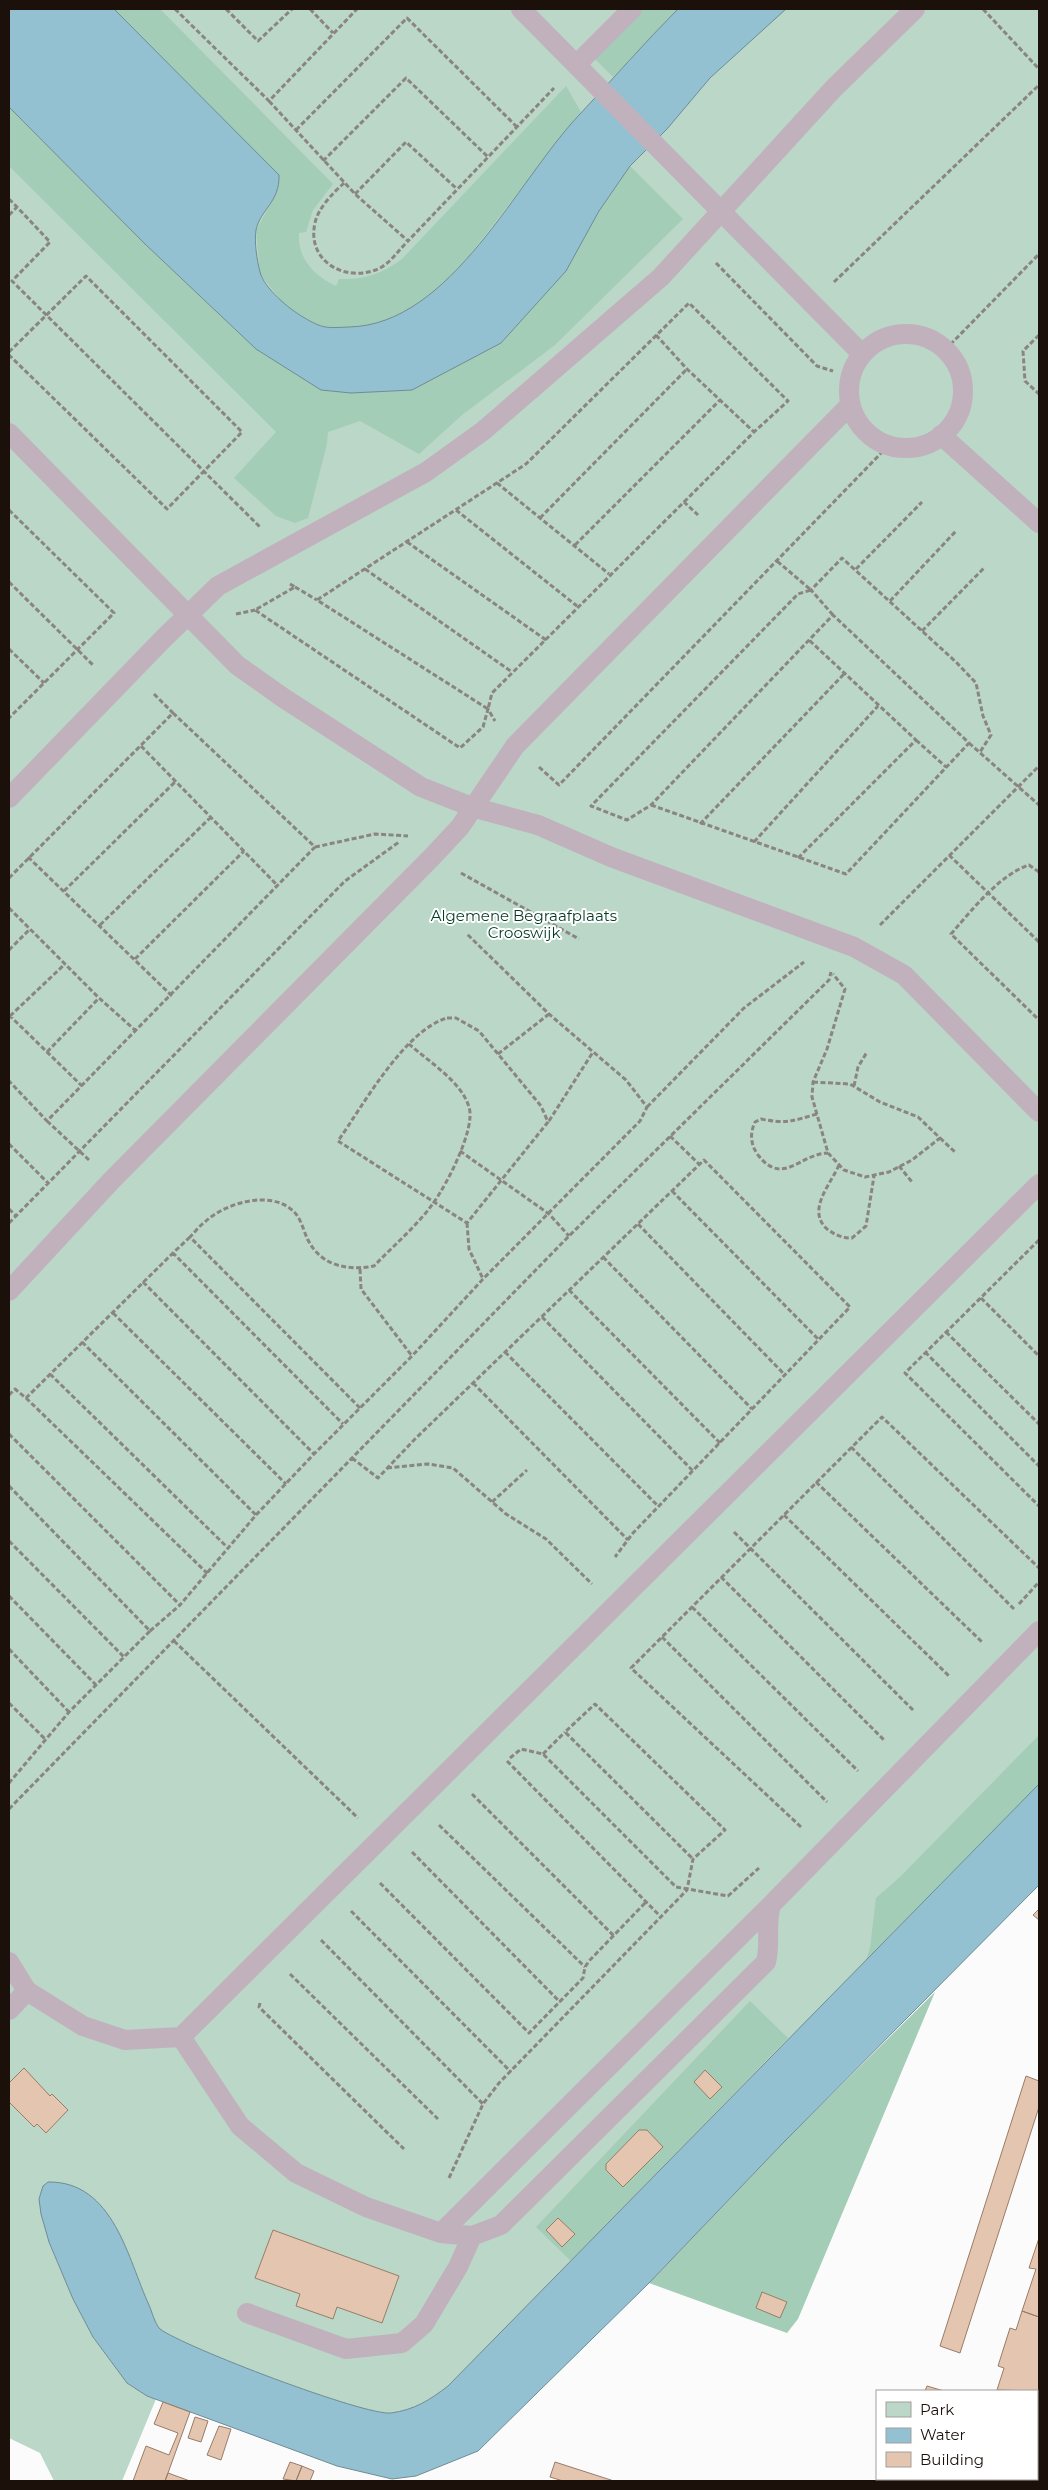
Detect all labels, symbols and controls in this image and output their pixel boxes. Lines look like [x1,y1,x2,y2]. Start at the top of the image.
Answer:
park label: Algemene Begraafplaats Crooswijk [431,906,617,942]
legend [876,2390,1038,2480]
text: Park [920,2400,954,2419]
text: Water [920,2425,966,2444]
text: Building [920,2450,984,2469]

